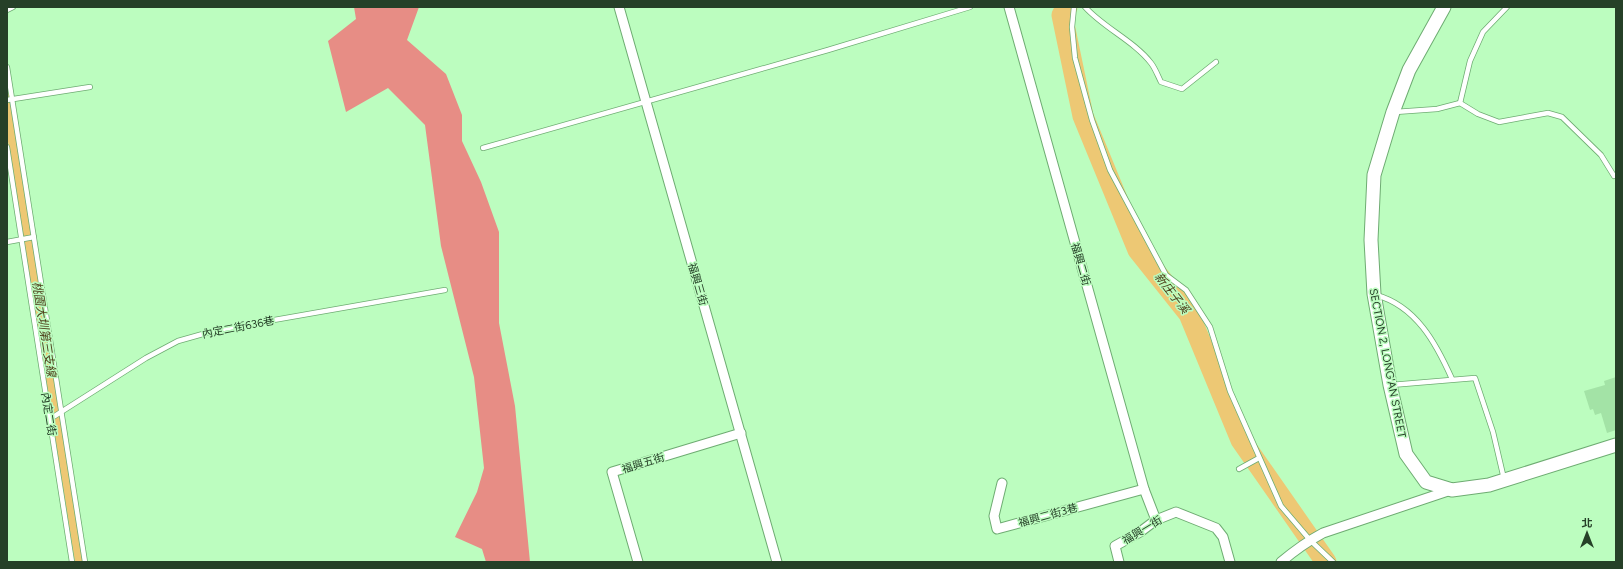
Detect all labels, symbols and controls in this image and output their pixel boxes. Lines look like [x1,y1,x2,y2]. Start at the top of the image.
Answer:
street label: 福興二街 [1068,241,1093,287]
street label: 福興三街 [685,261,710,307]
water label: 新庄子溪 [1152,270,1194,318]
water label: 桃園大圳第三支線 [30,280,59,379]
street label: SECTION 2, LONG'AN STREET [1367,287,1408,439]
street label: 內定二街636巷 [201,314,275,341]
street label: 內定二街 [39,391,58,437]
street label: 福興五街 [620,451,666,476]
street label: 福興二街3巷 [1017,501,1079,530]
north arrow [1567,513,1607,553]
street label: 福興一街 [1120,514,1164,547]
text: 北 [1582,517,1593,530]

